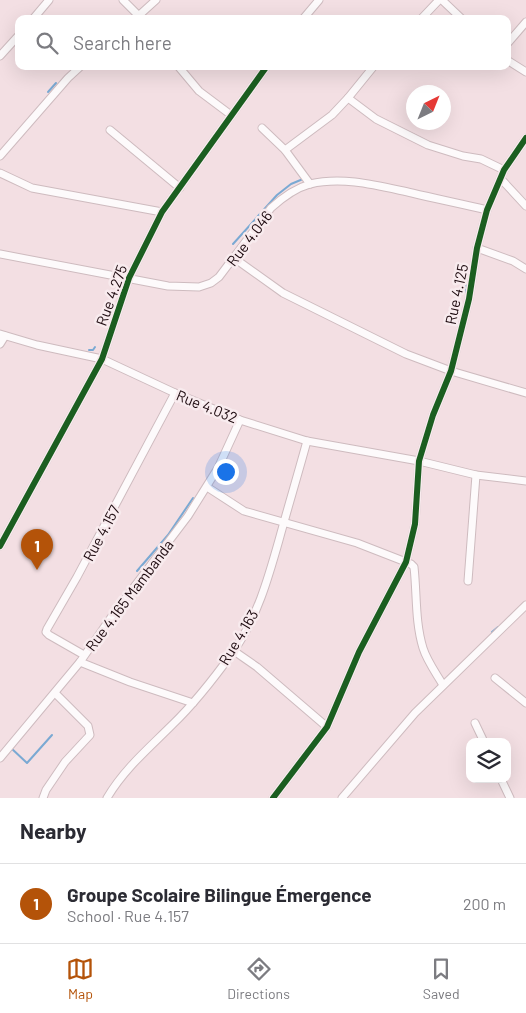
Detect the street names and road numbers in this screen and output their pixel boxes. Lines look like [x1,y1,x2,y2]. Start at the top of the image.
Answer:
street label: Rue 4.046 [222,207,276,269]
street label: Rue 4.275 [92,262,130,328]
street label: Rue 4.125 [441,262,471,326]
street label: Rue 4.032 [174,386,240,426]
street label: Rue 4.157 [79,502,123,564]
street label: Rue 4.165 Mambanda [81,536,177,654]
street label: Rue 4.163 [214,606,262,668]

